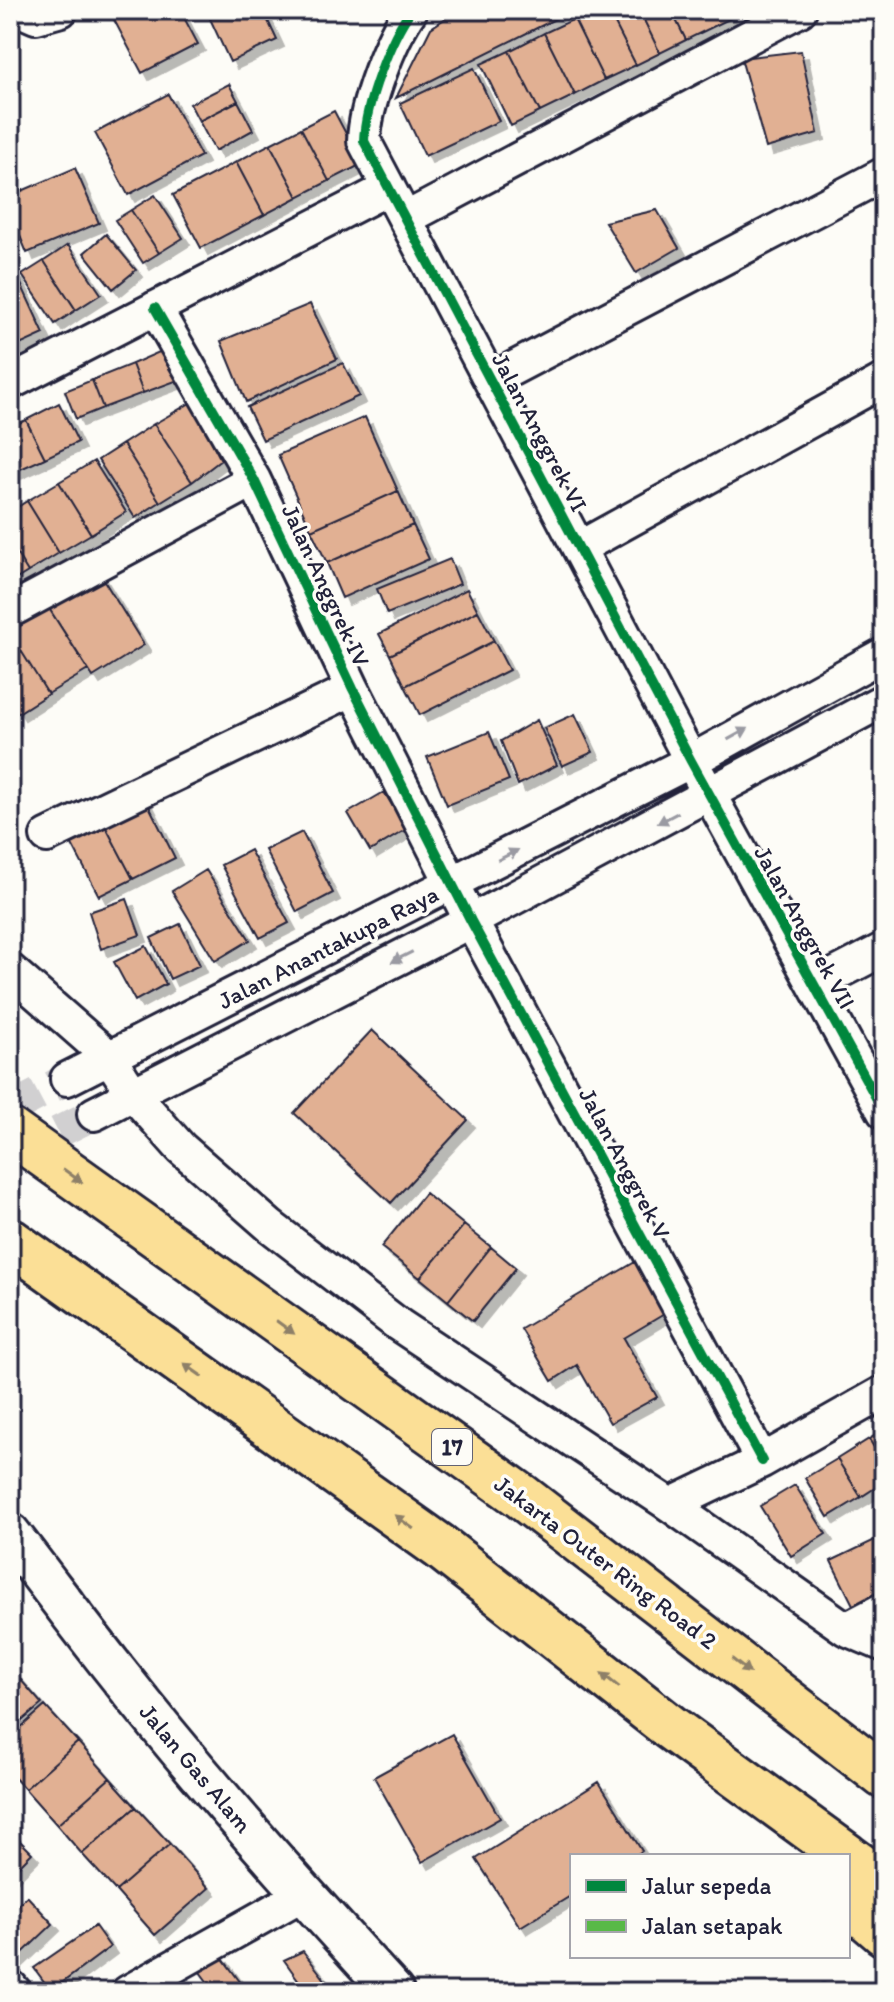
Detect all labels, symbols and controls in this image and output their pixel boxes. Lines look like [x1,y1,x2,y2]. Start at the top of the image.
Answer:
street label: Jalan Anggrek VI [486,348,594,516]
street label: Jalan Anggrek IV [276,499,376,671]
one-way arrow [727,727,750,741]
one-way arrow [657,811,680,824]
street label: Jalan Anggrek VII [748,840,862,1014]
one-way arrow [497,849,520,862]
street label: Jalan Anantakupa Raya [213,879,443,1015]
one-way arrow [390,950,413,964]
street label: Jalan Anggrek V [573,1083,677,1243]
one-way arrow [63,1168,84,1183]
one-way arrow [275,1319,295,1335]
one-way arrow [182,1363,203,1378]
road number: 17 [432,1429,472,1465]
street label: Jakarta Outer Ring Road 2 [489,1469,723,1655]
one-way arrow [394,1514,414,1530]
one-way arrow [731,1657,751,1673]
one-way arrow [600,1673,620,1689]
street label: Jalan Gas Alam [134,1698,258,1838]
legend [570,1854,850,1958]
text: Jalur sepeda [642,1871,771,1900]
text: Jalan setapak [642,1911,783,1940]

